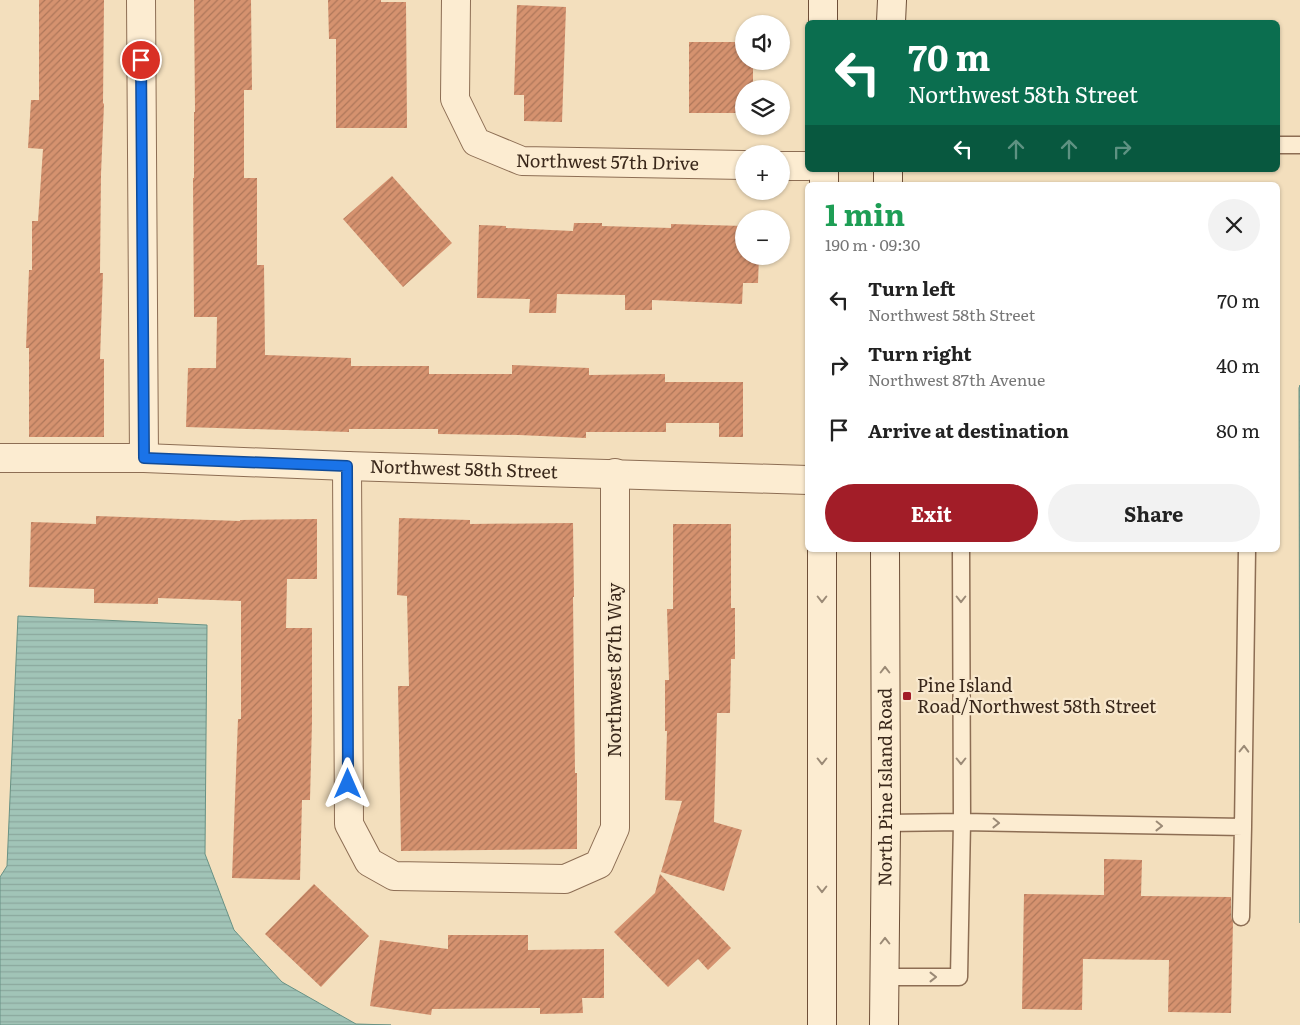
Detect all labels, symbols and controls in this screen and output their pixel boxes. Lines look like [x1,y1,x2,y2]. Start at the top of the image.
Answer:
map controls [735,15,790,265]
button: sound [735,15,790,70]
text: 70 m [908,30,990,82]
pin [120,39,162,81]
icon: left [825,40,890,105]
icon: arrive [127,46,155,74]
text: Northwest 58th Street [908,77,1138,110]
button: layers [735,80,790,135]
icon: left [949,135,977,163]
icon: ahead [1002,135,1030,163]
icon: ahead [1055,135,1083,163]
icon: right [1108,135,1136,163]
button: + [735,145,790,200]
street label: Northwest 57th Drive [516,146,699,176]
text: 1 min [825,191,905,235]
button: close [1208,199,1260,251]
button: − [735,210,790,265]
text: 190 m · 09:30 [825,232,920,256]
text: Turn left [868,274,955,302]
icon: left [825,286,853,314]
text: 70 m [1217,286,1260,314]
text: Northwest 58th Street [868,302,1035,326]
text: Turn right [868,339,972,367]
icon: right [825,351,853,379]
text: 40 m [1216,351,1260,379]
text: Northwest 87th Avenue [868,367,1045,391]
icon: arrive [825,416,853,444]
text: Arrive at destination [868,416,1069,444]
text: 80 m [1216,416,1260,444]
street label: Northwest 58th Street [369,452,559,484]
button: Exit [825,484,1038,542]
button: Share [1048,484,1260,542]
street label: Northwest 87th Way [600,582,627,757]
one-way arrow [817,595,827,603]
one-way arrow [956,595,966,603]
one-way arrow [880,665,890,673]
place label: Pine Island Road/Northwest 58th Street [917,671,1157,719]
street label: North Pine Island Road [870,688,898,886]
marker: Pine Island Road/Northwest 58th Street [901,690,913,702]
one-way arrow [1239,745,1250,753]
position arrow [321,757,373,809]
one-way arrow [817,758,827,765]
one-way arrow [956,758,966,765]
one-way arrow [993,818,1001,828]
one-way arrow [1156,821,1163,831]
one-way arrow [817,885,827,893]
one-way arrow [880,937,890,945]
one-way arrow [930,972,938,982]

